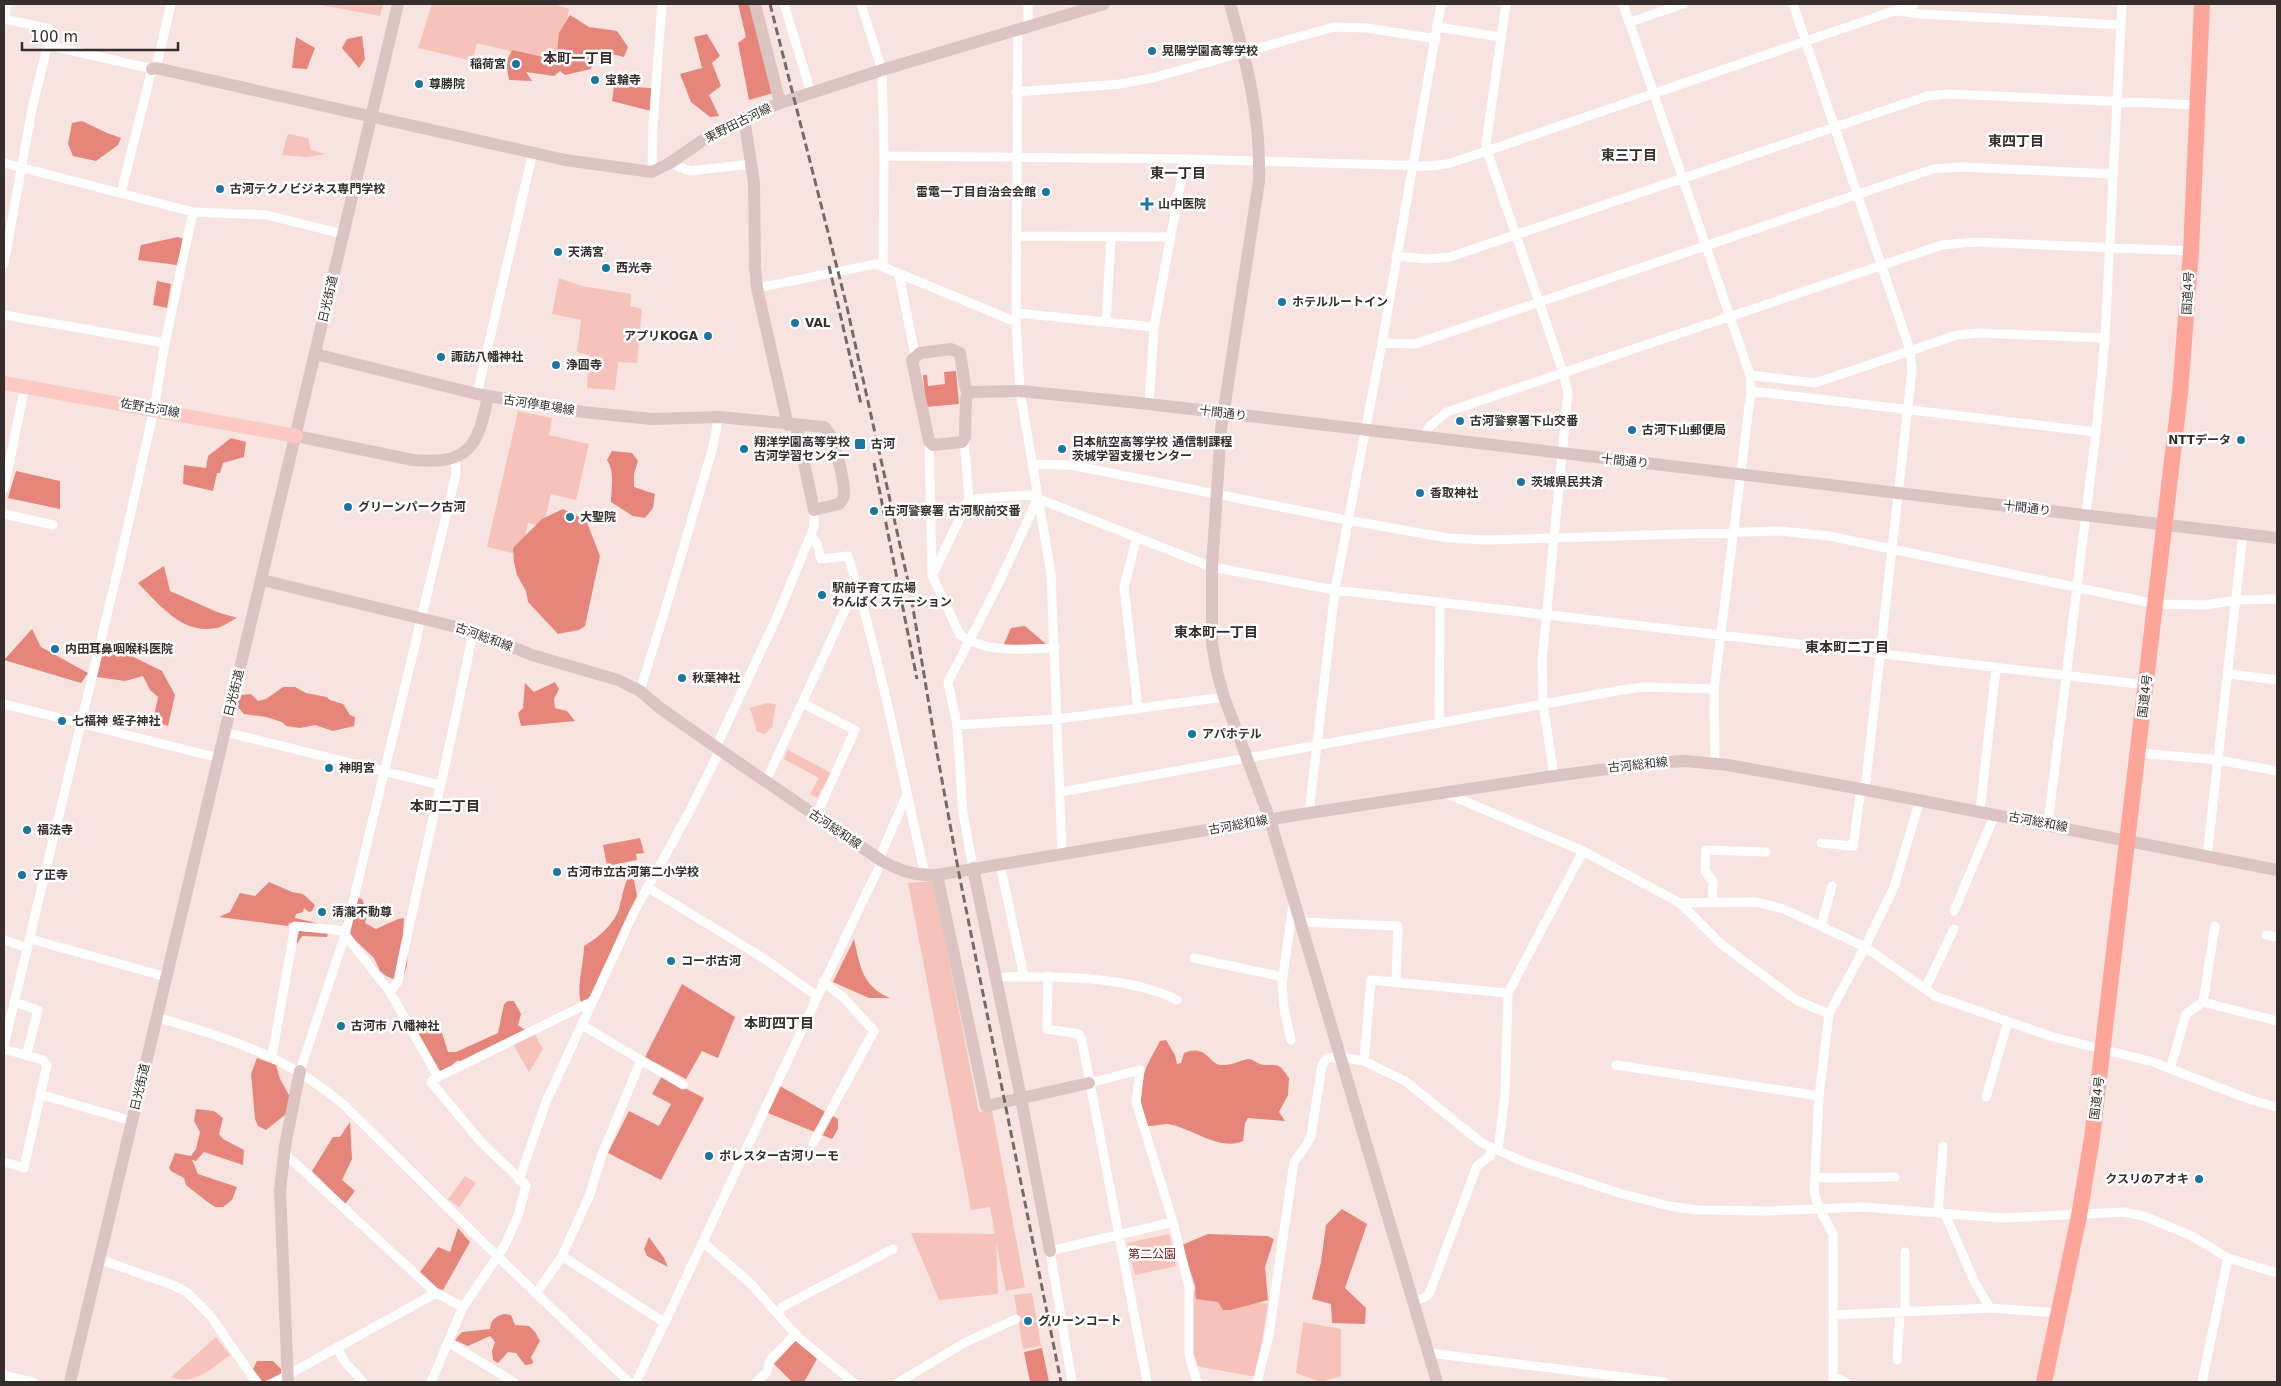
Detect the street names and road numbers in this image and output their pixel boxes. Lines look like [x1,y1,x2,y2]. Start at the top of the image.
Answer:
street label: 東野田古河線 [703,101,773,145]
street label: 国道4号 [2180,271,2196,315]
street label: 日光街道 [316,274,340,324]
street label: 古河停車場線 [502,392,576,418]
street label: 佐野古河線 [119,396,181,420]
street label: 十間通り [1198,403,1248,423]
street label: 十間通り [1600,452,1650,470]
street label: 十間通り [2002,498,2052,518]
street label: 古河総和線 [453,620,515,654]
street label: 日光街道 [221,668,247,718]
street label: 国道4号 [2135,673,2155,719]
street label: 古河総和線 [1607,755,1669,775]
street label: 古河総和線 [806,806,864,852]
street label: 古河総和線 [2007,809,2069,835]
street label: 古河総和線 [1207,813,1269,837]
street label: 日光街道 [128,1062,152,1112]
street label: 国道4号 [2087,1075,2107,1121]

